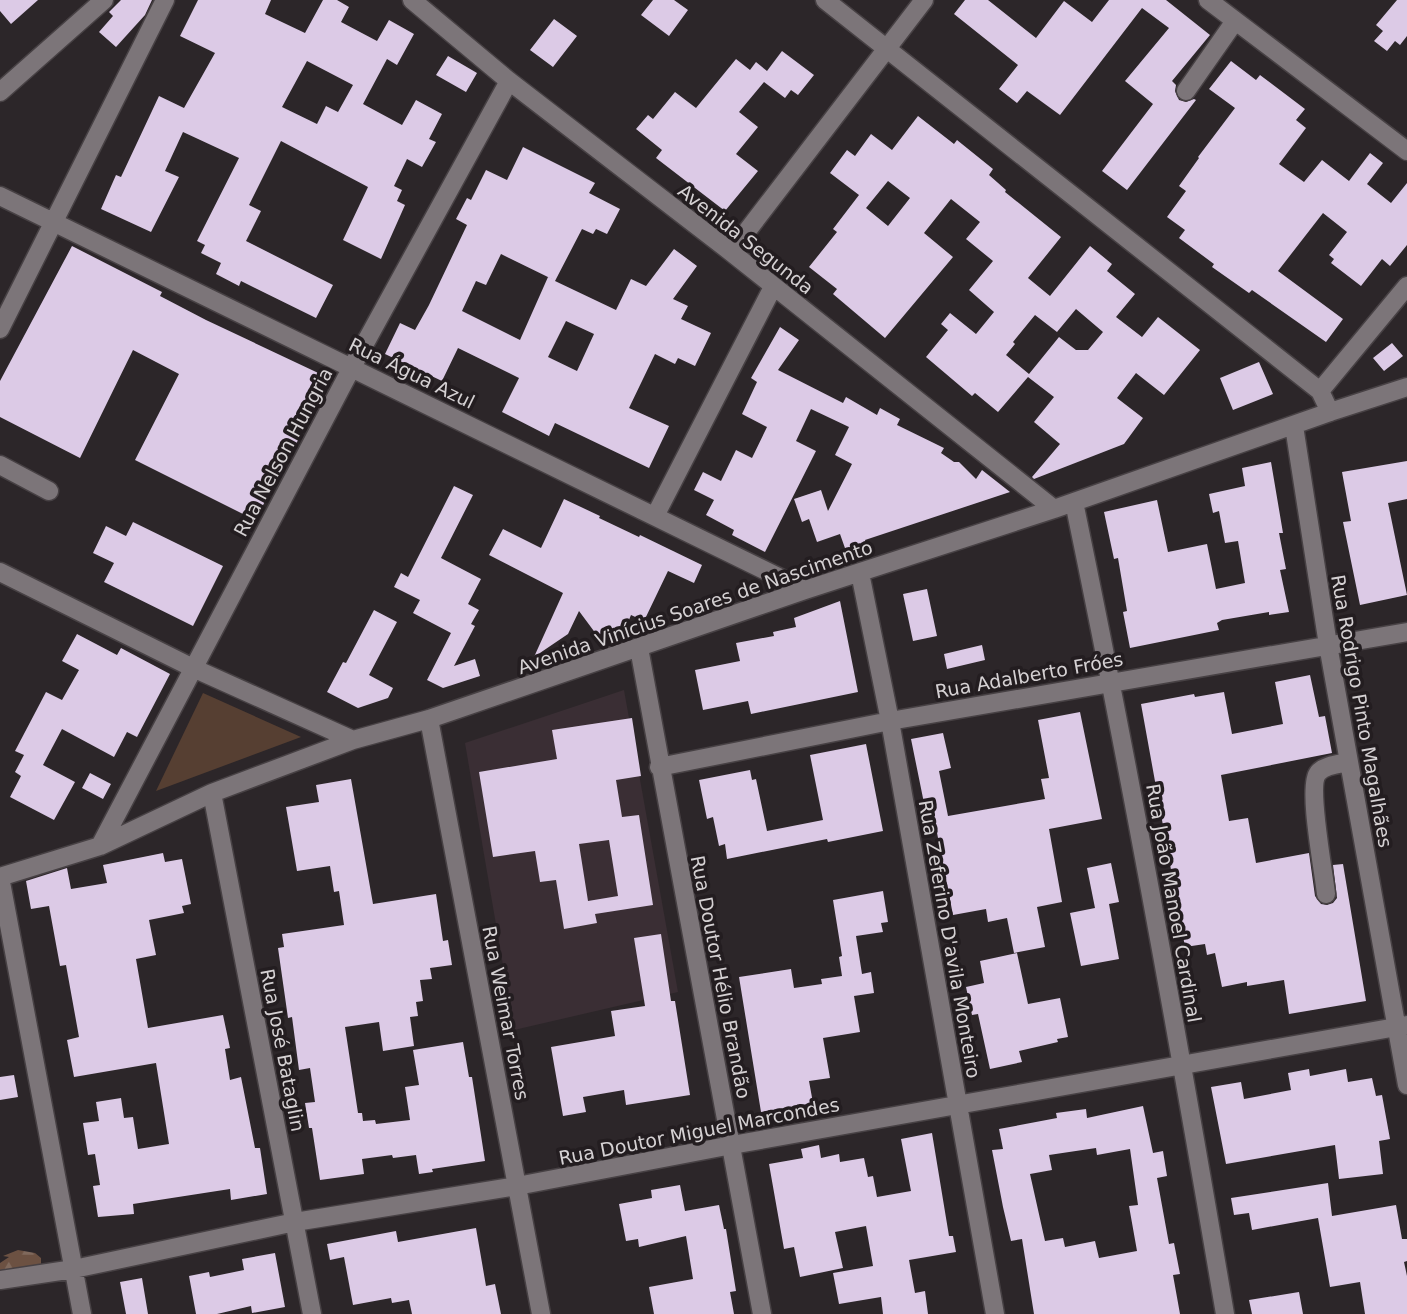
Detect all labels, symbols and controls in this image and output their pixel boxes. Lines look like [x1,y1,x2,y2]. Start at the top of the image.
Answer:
street label: Avenida Segunda [674,179,818,299]
street label: Rua Água Azul [346,333,478,413]
street label: Rua Nelson Hungria [229,364,337,540]
street label: Avenida Vinícius Soares de Nascimento [515,536,875,678]
street label: Rua Rodrigo Pinto Magalhães [1327,573,1397,849]
street label: Rua Adalberto Fróes [933,648,1125,702]
street label: Rua João Manoel Cardinal [1142,782,1206,1024]
street label: Rua Zeferino D'avila Monteiro [915,798,985,1080]
street label: Rua Doutor Hélio Brandão [687,853,755,1101]
street label: Rua Weimar Torres [478,924,534,1102]
street label: Rua José Bataglin [256,967,310,1133]
street label: Rua Doutor Miguel Marcondes [557,1093,841,1169]

